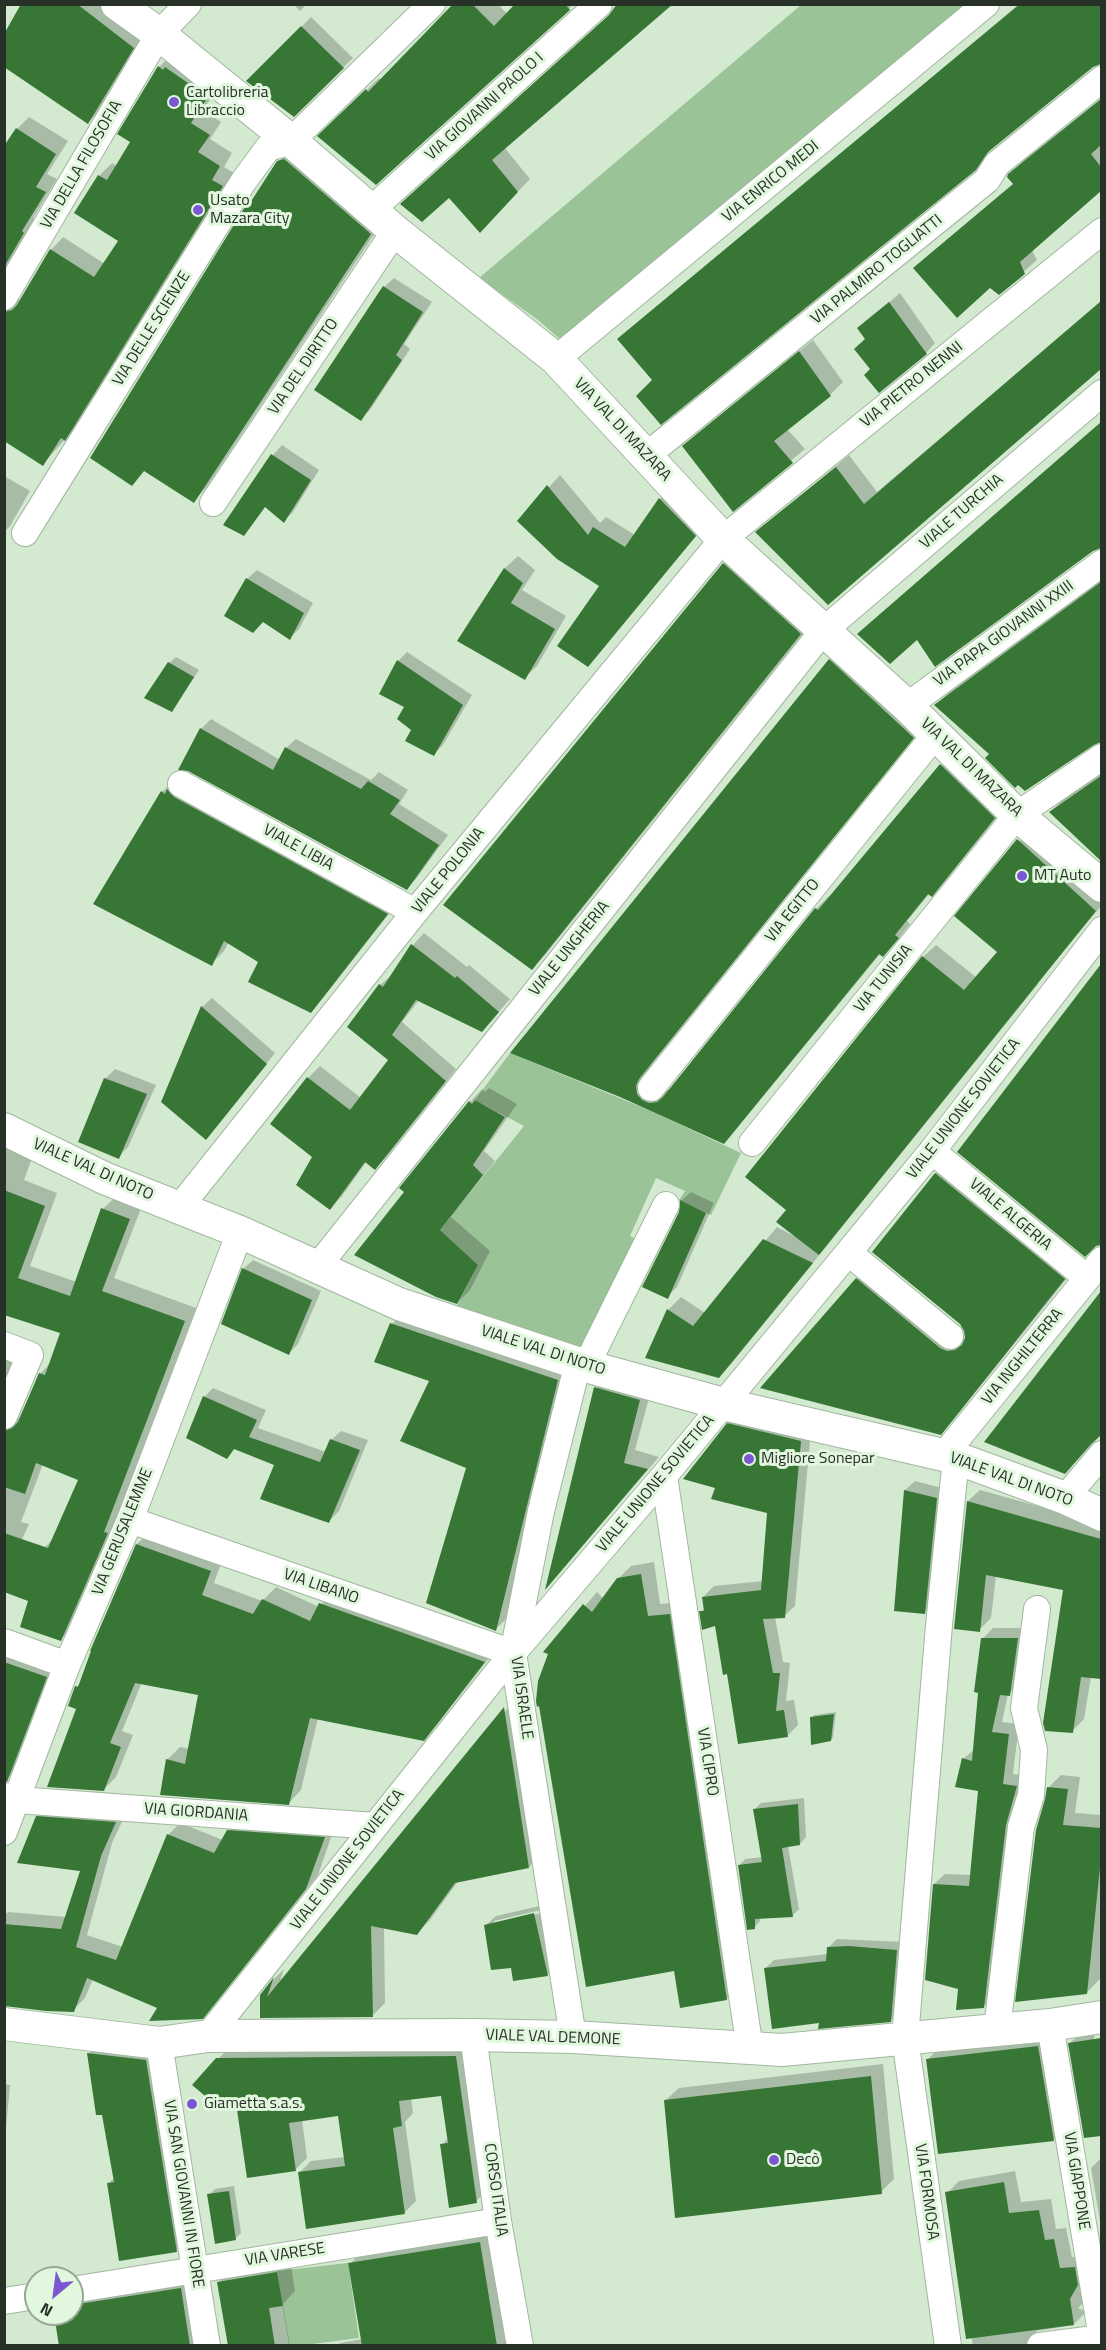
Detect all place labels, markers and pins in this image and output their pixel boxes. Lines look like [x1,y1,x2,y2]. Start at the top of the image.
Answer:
place label: Cartolibreria Libraccio [186,83,268,121]
marker: Cartolibreria Libraccio [167,95,181,109]
place label: Usato Mazara City [210,191,289,229]
marker: Usato Mazara City [191,203,205,217]
place label: MT Auto [1034,866,1091,886]
marker: MT Auto [1015,869,1029,883]
place label: Migliore Sonepar [761,1449,875,1469]
marker: Migliore Sonepar [742,1452,756,1466]
place label: Giametta s.a.s. [204,2094,303,2114]
marker: Giametta s.a.s. [185,2097,199,2111]
place label: Decò [786,2150,820,2170]
marker: Decò [767,2153,781,2167]

